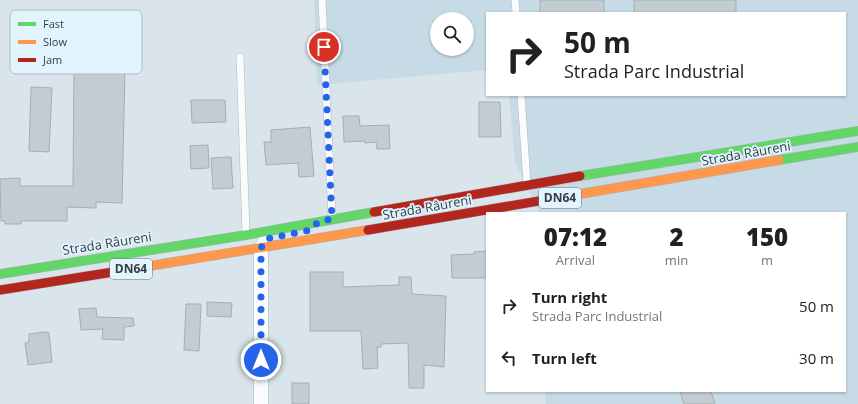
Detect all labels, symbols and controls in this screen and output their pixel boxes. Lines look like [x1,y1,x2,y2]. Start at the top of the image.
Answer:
legend [10,10,142,74]
map controls [430,12,474,56]
button: search [430,12,474,56]
text: Fast [43,16,64,31]
text: 50 m [564,23,631,61]
icon: right [498,28,550,80]
pin [307,30,341,64]
text: Slow [43,34,67,49]
icon: arrive [313,36,335,58]
text: Jam [42,52,62,67]
text: Strada Parc Industrial [564,59,744,83]
street label: Strada Râureni [700,136,792,170]
road number: DN64 [539,188,581,208]
street label: Strada Râureni [381,190,473,224]
text: 07:12 [544,220,607,253]
text: 2 [669,220,684,253]
text: 150 [746,220,788,253]
street label: Strada Râureni [61,227,153,259]
text: Arrival [556,251,595,269]
text: min [665,251,688,269]
text: m [761,251,773,269]
road number: DN64 [110,259,152,279]
text: Turn right [532,287,607,307]
icon: right [498,295,520,317]
text: 50 m [799,296,834,316]
text: Strada Parc Industrial [532,307,662,325]
position arrow [240,339,282,381]
icon: left [498,347,520,369]
text: Turn left [532,348,597,368]
text: 30 m [799,348,834,368]

